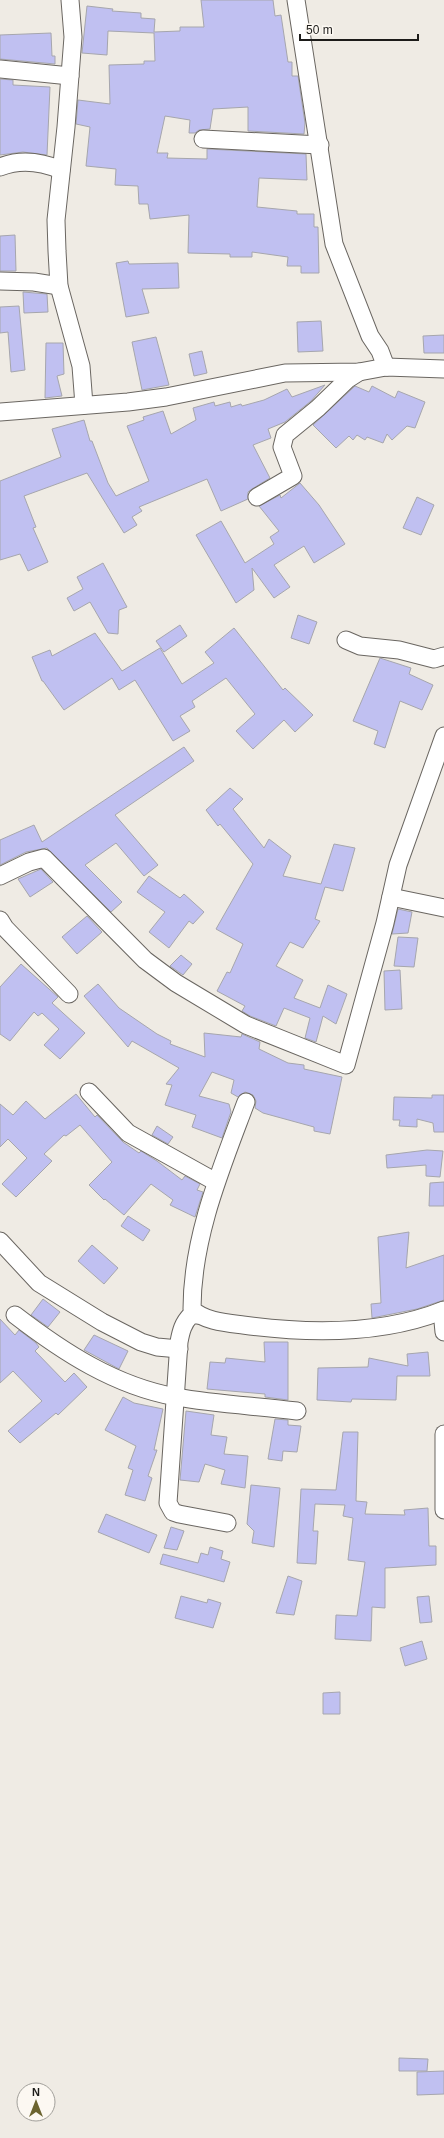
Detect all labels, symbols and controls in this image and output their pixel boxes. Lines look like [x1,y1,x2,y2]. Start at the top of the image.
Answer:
scale bar [300,16,418,42]
text: 50 m [306,23,333,37]
north arrow [16,2082,56,2122]
text: N [32,2086,40,2098]

